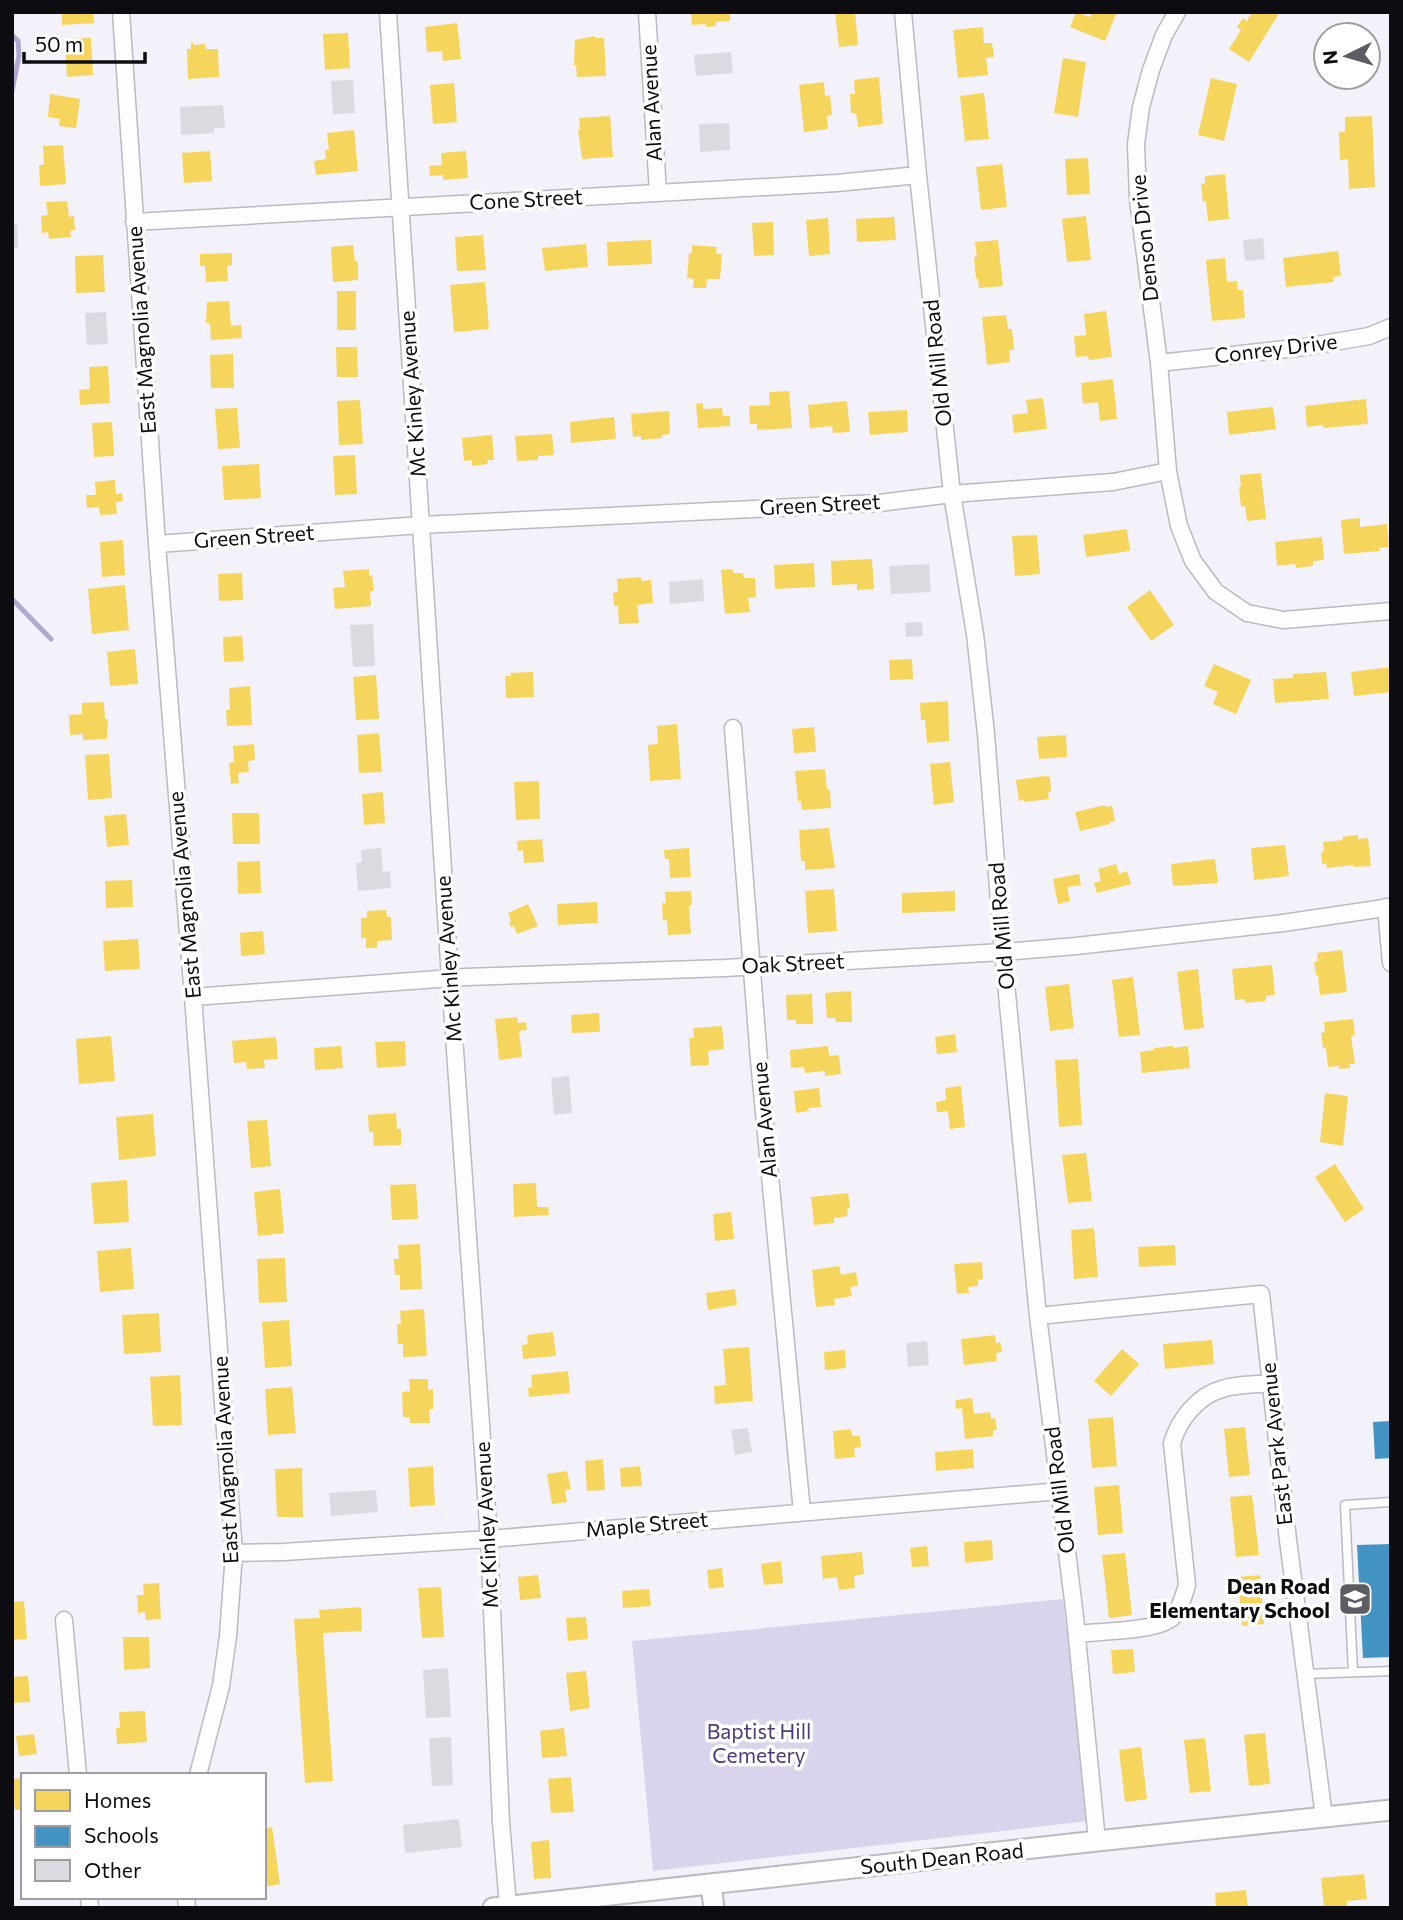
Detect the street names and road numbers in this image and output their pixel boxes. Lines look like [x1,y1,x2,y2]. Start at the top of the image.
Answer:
street label: Alan Avenue [635,44,666,162]
street label: Denson Drive [1124,173,1163,303]
street label: Cone Street [469,183,583,214]
street label: East Magnolia Avenue [121,225,160,435]
street label: Old Mill Road [917,298,956,428]
street label: Mc Kinley Avenue [393,310,430,478]
street label: Conrey Drive [1213,328,1339,367]
street label: Green Street [759,488,881,519]
street label: Green Street [193,519,315,552]
street label: East Magnolia Avenue [162,790,205,1000]
street label: Old Mill Road [982,861,1019,991]
street label: Mc Kinley Avenue [429,875,466,1043]
street label: Oak Street [741,947,845,978]
street label: Alan Avenue [746,1061,781,1179]
street label: East Magnolia Avenue [207,1355,242,1565]
street label: East Park Avenue [1255,1362,1296,1527]
street label: Old Mill Road [1038,1425,1079,1555]
street label: Mc Kinley Avenue [469,1441,502,1609]
street label: Maple Street [584,1506,709,1541]
street label: South Dean Road [859,1837,1025,1879]

